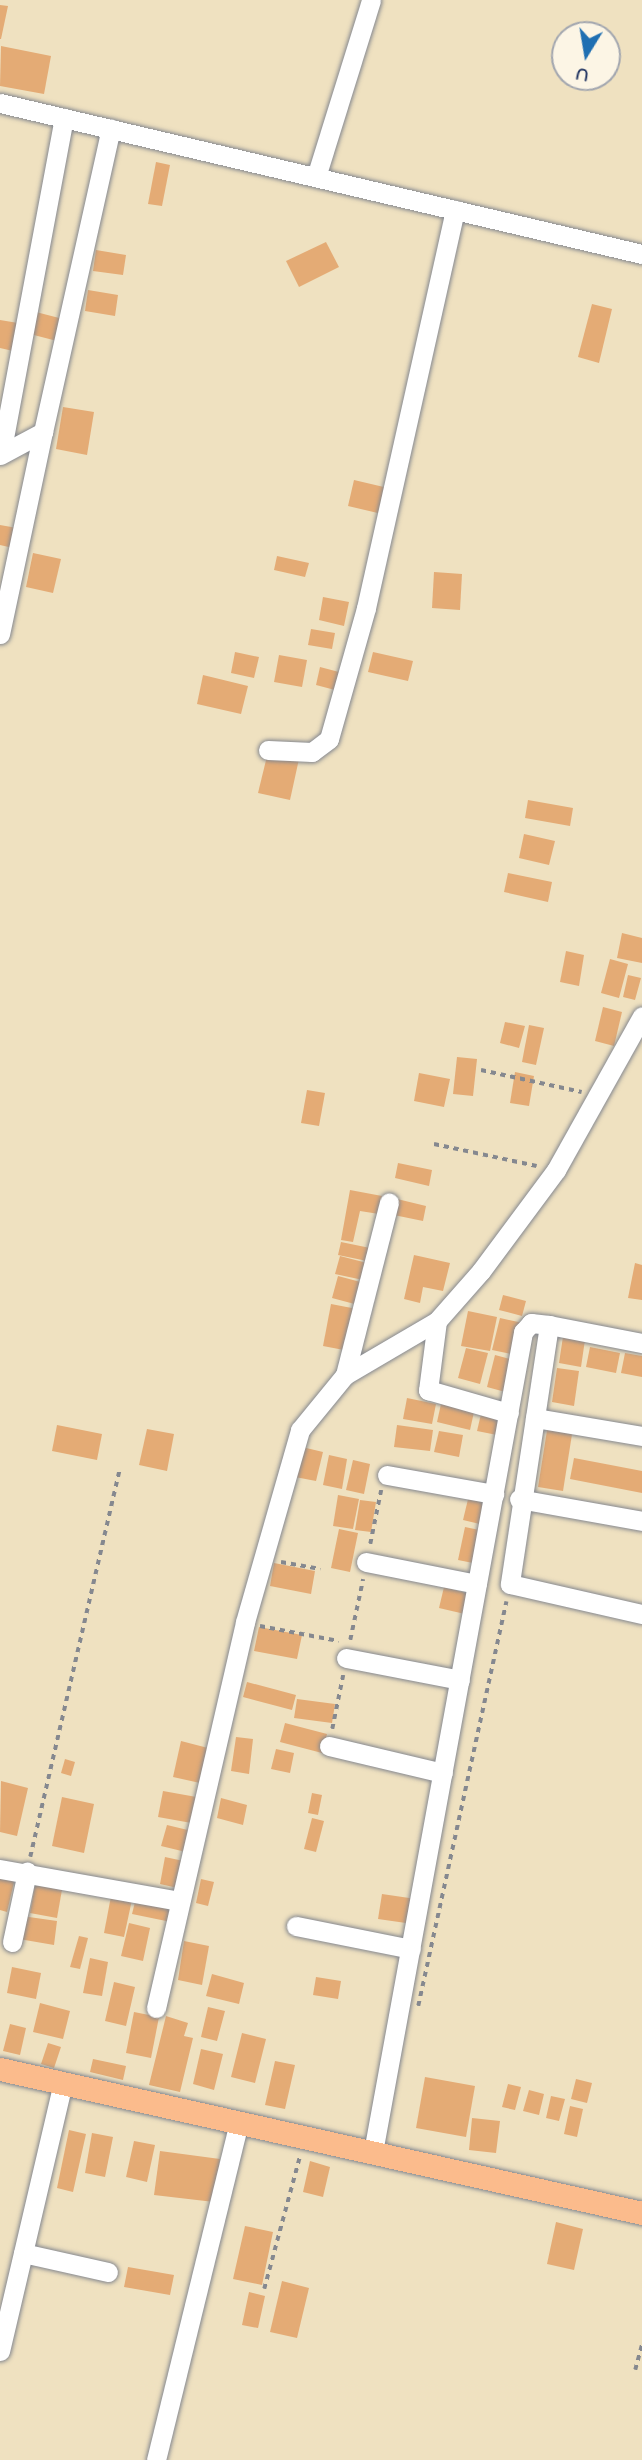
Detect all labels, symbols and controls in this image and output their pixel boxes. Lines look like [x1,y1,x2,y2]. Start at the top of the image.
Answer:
north arrow [551,21,621,91]
text: U [574,63,591,87]

